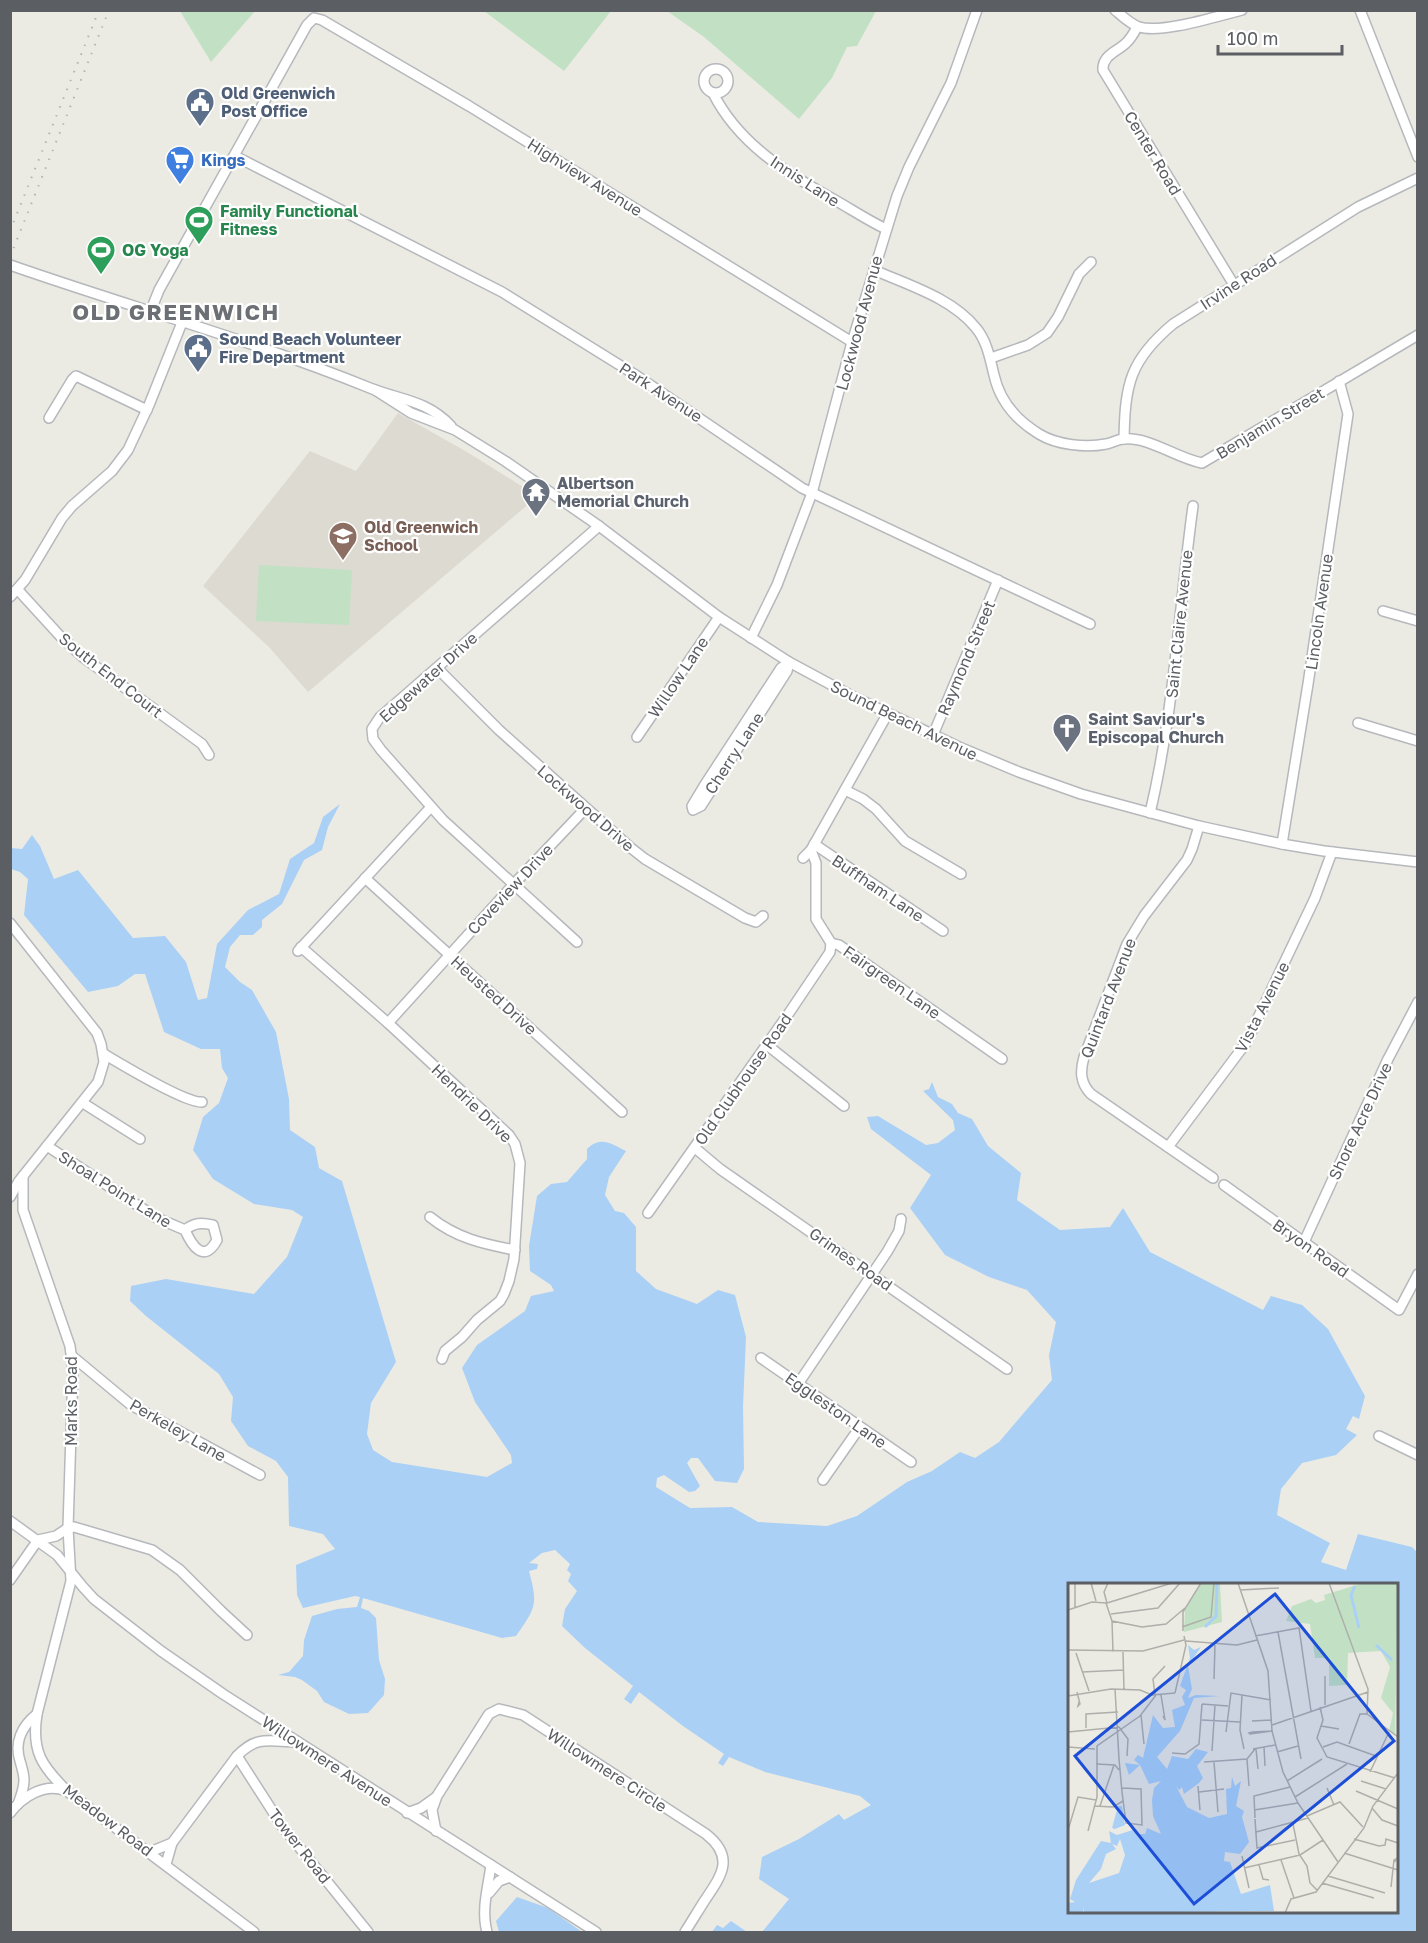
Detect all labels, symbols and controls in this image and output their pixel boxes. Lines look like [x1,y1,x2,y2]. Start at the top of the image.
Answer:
scale bar [1218,18,1342,56]
text: 100 m [1227,27,1278,49]
place label: Old Greenwich Post Office [221,83,335,121]
public building icon: Old Greenwich Post Office [184,86,216,128]
street label: Center Road [1120,107,1186,199]
street label: Highview Avenue [524,134,646,220]
supermarket icon: Kings [164,144,196,186]
place label: Kings [201,150,246,170]
street label: Innis Lane [766,151,844,211]
place label: Family Functional Fitness [220,201,359,239]
sports icon: Family Functional Fitness [183,204,215,246]
sports icon: OG Yoga [85,234,117,276]
place label: OG Yoga [122,240,189,260]
street label: Irvine Road [1196,250,1280,314]
street label: Lockwood Avenue [831,253,887,393]
district label: OLD GREENWICH [72,298,280,325]
place label: Sound Beach Volunteer Fire Department [219,329,401,367]
public building icon: Sound Beach Volunteer Fire Department [182,332,214,374]
street label: Park Avenue [616,358,706,426]
street label: Benjamin Street [1212,383,1328,463]
place label: Albertson Memorial Church [557,473,689,511]
temple icon: Albertson Memorial Church [520,476,552,518]
place label: Old Greenwich School [364,517,478,555]
school or university icon: Old Greenwich School [327,520,359,562]
street label: Saint Claire Avenue [1161,549,1197,699]
street label: Lincoln Avenue [1301,553,1337,671]
street label: Raymond Street [933,597,999,719]
street label: South End Court [55,628,167,722]
street label: Edgewater Drive [375,628,481,726]
street label: Willow Lane [644,633,712,721]
street label: Sound Beach Avenue [827,676,981,764]
street label: Cherry Lane [700,708,768,798]
place label: Saint Saviour's Episcopal Church [1088,709,1224,747]
church icon: Saint Saviour's Episcopal Church [1051,712,1083,754]
street label: Lockwood Drive [533,760,639,856]
street label: Coveview Drive [463,839,557,939]
street label: Buffham Lane [828,850,928,926]
street label: Quintard Avenue [1076,935,1140,1061]
street label: Fairgreen Lane [839,941,945,1023]
street label: Heusted Drive [447,951,541,1039]
street label: Vista Avenue [1231,958,1293,1056]
street label: Old Clubhouse Road [690,1009,796,1149]
street label: Hendrie Drive [427,1059,517,1147]
street label: Shore Acre Drive [1324,1059,1396,1183]
street label: Shoal Point Lane [55,1146,175,1232]
street label: Bryon Road [1269,1214,1353,1282]
street label: Grimes Road [806,1223,896,1295]
street label: Marks Road [61,1356,81,1446]
street label: Eggleston Lane [781,1368,891,1452]
street label: Perkeley Lane [126,1394,230,1466]
inset map [1068,1583,1398,1913]
street label: Willowmere Avenue [258,1711,396,1811]
street label: Willowmere Circle [543,1724,671,1816]
street label: Meadow Road [59,1780,157,1860]
street label: Tower Road [265,1805,335,1887]

